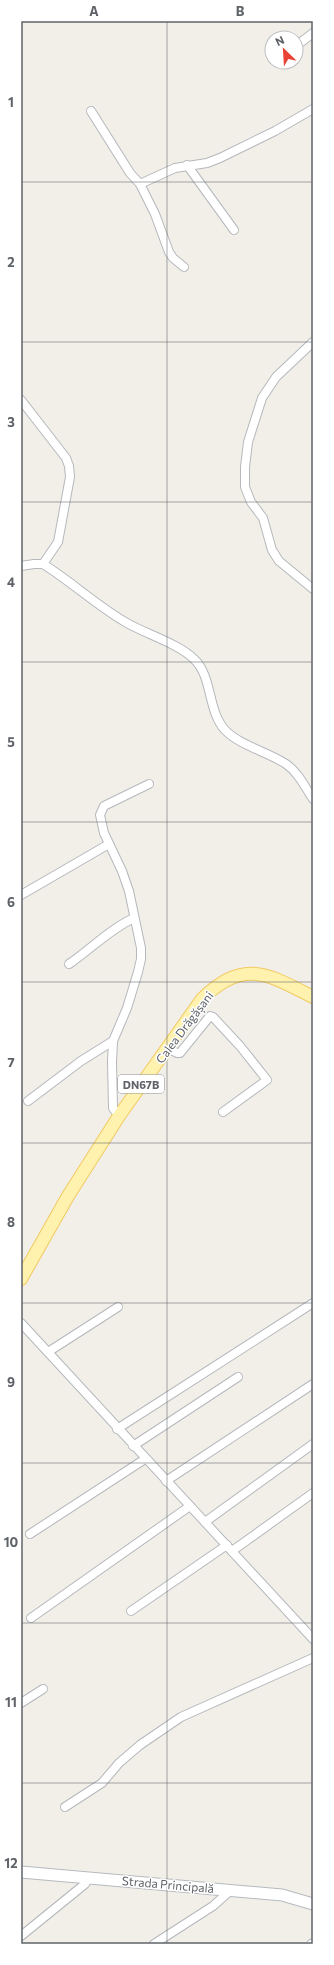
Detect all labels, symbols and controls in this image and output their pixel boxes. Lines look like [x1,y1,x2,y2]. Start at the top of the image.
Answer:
text: A [89,3,99,19]
text: B [236,3,245,19]
north arrow [264,30,304,70]
text: N [273,33,286,48]
text: 1 [8,94,14,110]
text: 2 [7,254,15,270]
text: 3 [7,414,15,430]
text: 4 [7,574,15,590]
text: 5 [7,734,15,750]
text: 6 [7,894,15,910]
street label: Calea Drăgășani [152,988,216,1066]
text: 7 [7,1054,15,1070]
road number: DN67B [118,1075,164,1093]
text: 8 [7,1214,15,1230]
text: 9 [7,1374,15,1390]
text: 10 [4,1534,19,1550]
text: 11 [5,1694,17,1710]
text: 12 [4,1855,18,1871]
street label: Strada Principală [121,1873,215,1895]

